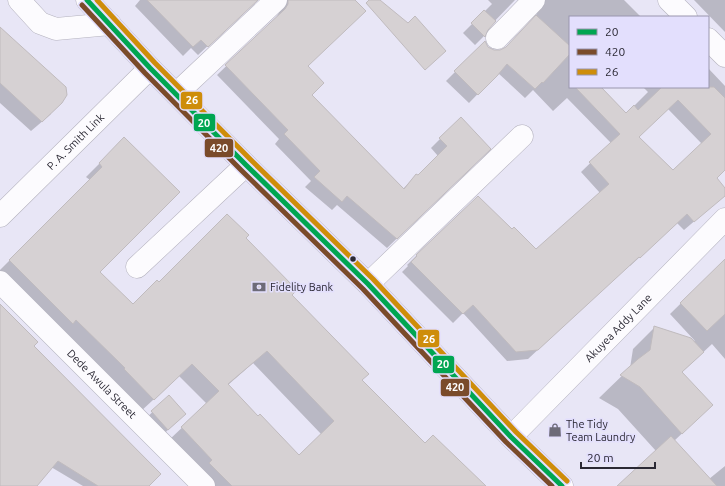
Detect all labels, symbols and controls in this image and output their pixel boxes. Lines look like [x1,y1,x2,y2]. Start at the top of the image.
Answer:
legend [569,16,709,88]
text: 20 [605,25,619,38]
text: 420 [605,45,626,58]
text: 26 [605,65,619,78]
line badge: 26 [180,91,203,110]
text: 26 [186,94,198,106]
street label: P. A. Smith Link [45,111,107,172]
line badge: 20 [193,113,216,132]
text: 20 [198,117,210,129]
line badge: 420 [204,138,234,158]
text: 420 [210,142,228,154]
unlabelled marker [348,254,358,264]
bank icon: Fidelity Bank [251,279,267,295]
place label: Fidelity Bank [270,281,334,293]
street label: Akuyea Addy Lane [582,291,654,364]
line badge: 26 [417,329,440,348]
text: 26 [423,333,435,345]
street label: Dede Awula Street [65,347,139,421]
line badge: 20 [432,355,455,374]
text: 20 [437,358,449,370]
line badge: 420 [440,378,470,397]
text: 420 [446,381,464,393]
place label: The Tidy Team Laundry [566,418,636,443]
shop icon: The Tidy Team Laundry [547,422,563,438]
scale bar [581,444,655,470]
text: 20 m [587,451,614,464]

